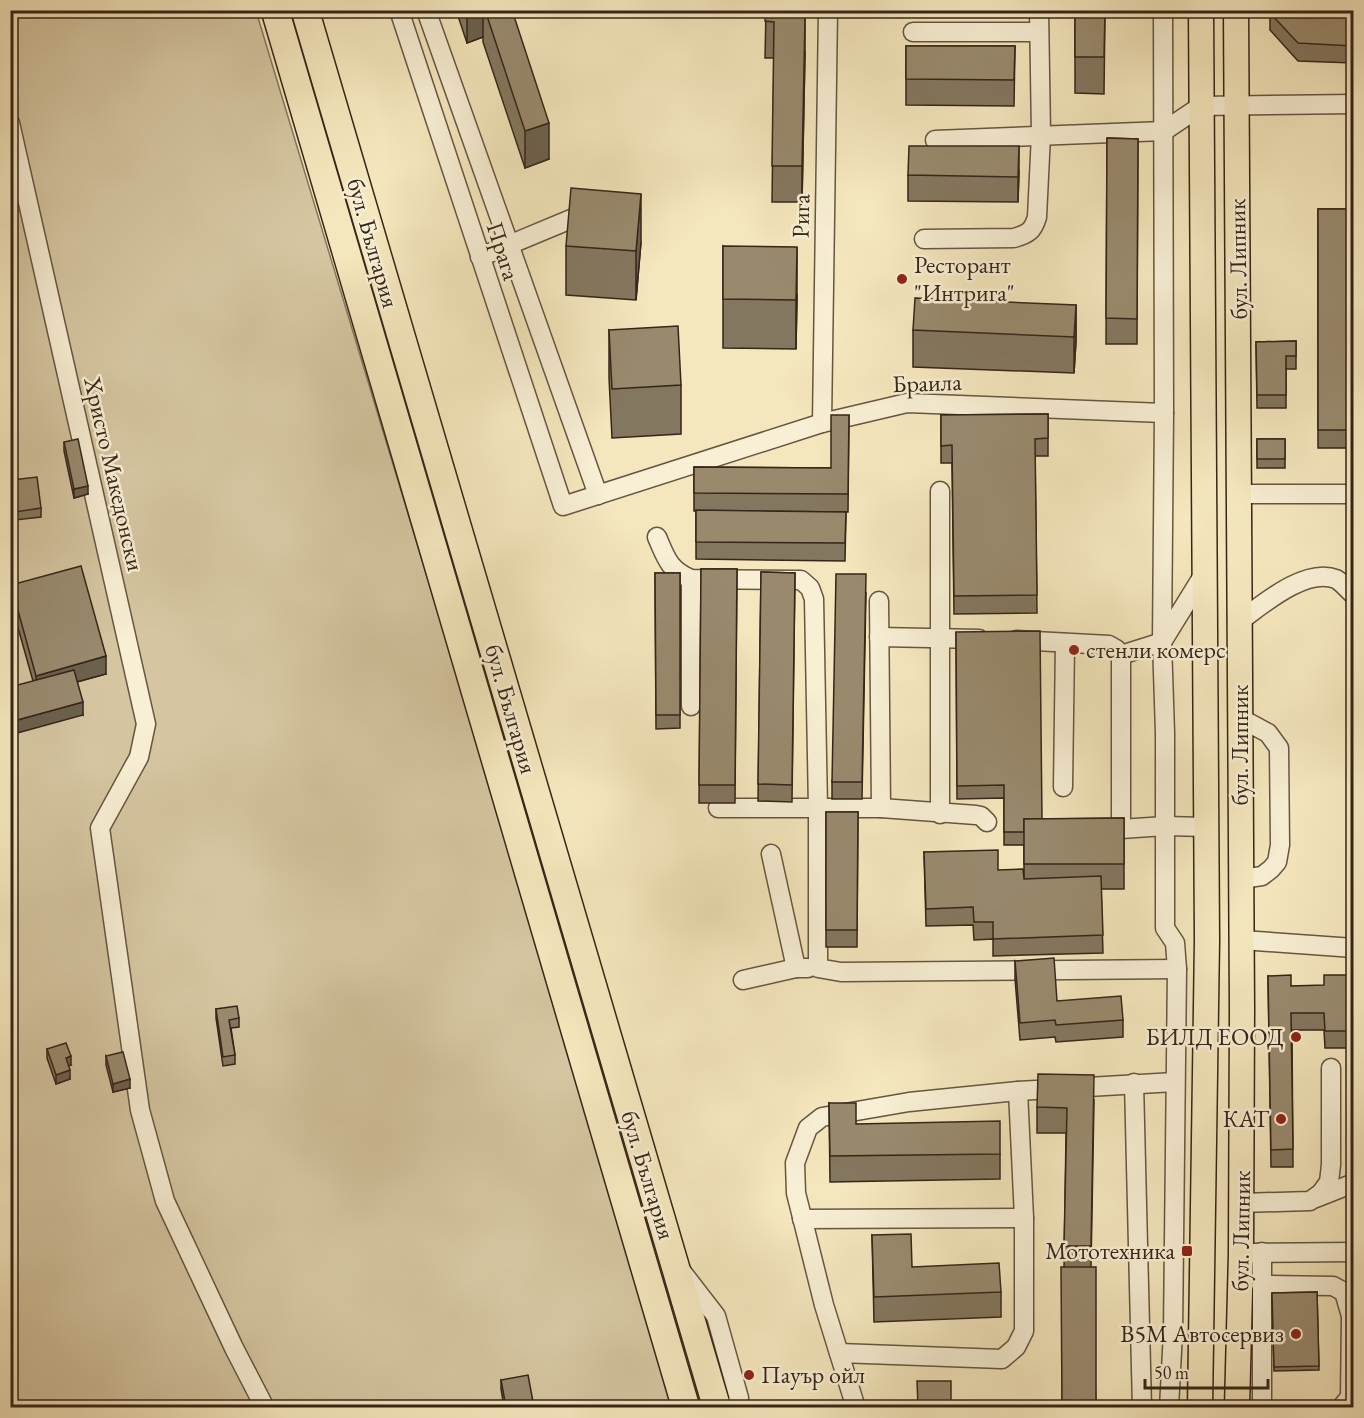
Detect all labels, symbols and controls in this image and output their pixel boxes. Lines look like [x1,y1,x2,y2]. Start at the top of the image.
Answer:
street label: бул. България [340,175,407,311]
street label: Рига [785,193,816,238]
street label: бул. Липник [1221,198,1254,320]
street label: Прага [480,218,528,284]
place label: Ресторант "Интрига" [914,249,1015,308]
marker: Ресторант "Интрига" [895,272,909,286]
street label: Браила [892,366,963,399]
street label: Христо Македонски [77,373,152,574]
place label: стенли комерс [1086,634,1226,665]
street label: бул. България [478,641,545,777]
marker: стенли комерс [1067,643,1081,657]
street label: бул. Липник [1224,684,1255,805]
place label: БИЛД ЕООД [1145,1021,1284,1052]
marker: БИЛД ЕООД [1289,1030,1303,1044]
place label: КАТ [1223,1103,1270,1134]
street label: бул. България [614,1107,683,1243]
marker: КАТ [1274,1112,1288,1126]
street label: бул. Липник [1224,1170,1257,1292]
place label: Мототехника [1045,1235,1175,1266]
marker: Мототехника [1180,1244,1194,1258]
place label: В5М Автосервиз [1120,1318,1284,1349]
marker: В5М Автосервиз [1289,1327,1303,1341]
scale bar [1145,1352,1268,1390]
place label: Пауър ойл [761,1359,865,1390]
text: 50 m [1154,1361,1189,1384]
marker: Пауър ойл [742,1368,756,1382]

